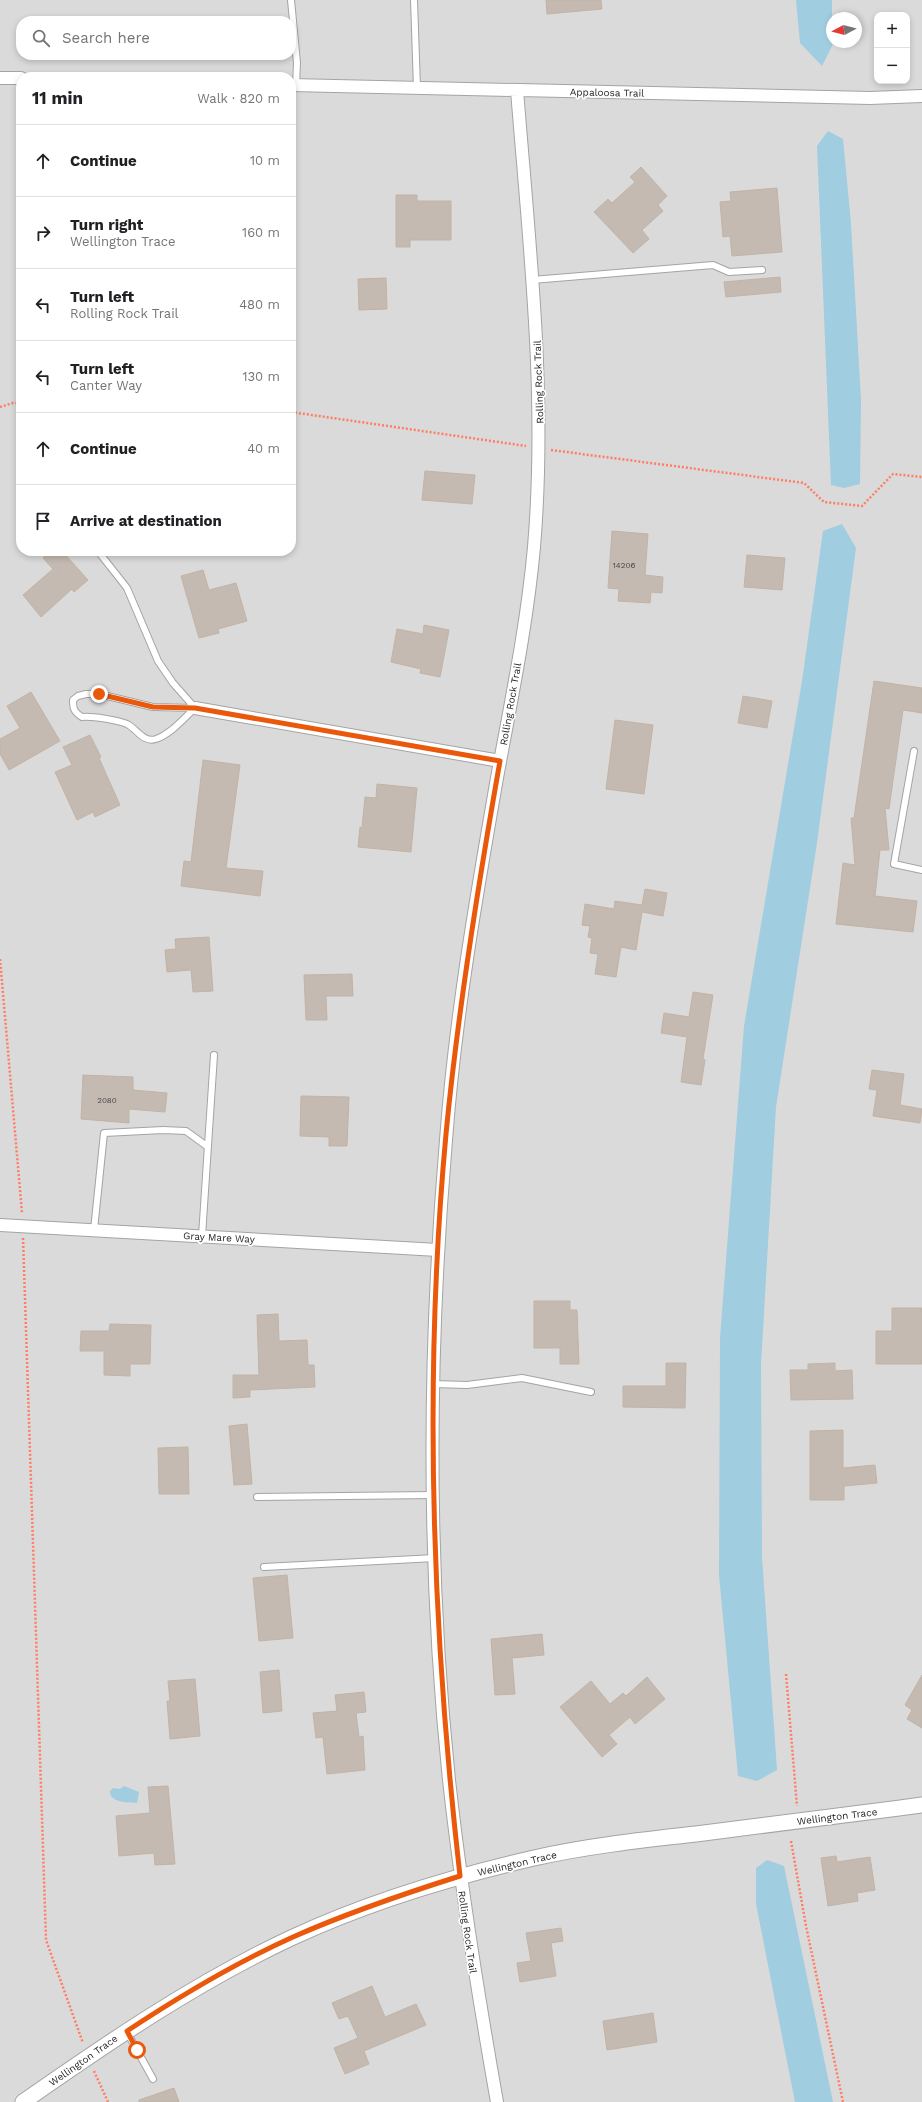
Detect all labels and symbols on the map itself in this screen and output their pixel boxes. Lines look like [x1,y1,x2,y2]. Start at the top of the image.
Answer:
north arrow [826,12,862,48]
street label: Appaloosa Trail [570,86,644,99]
street label: Rolling Rock Trail [532,340,545,424]
house number: 14206 [613,561,635,570]
street label: Rolling Rock Trail [498,662,523,746]
route end [90,685,108,703]
house number: 2080 [97,1096,117,1105]
street label: Gray Mare Way [183,1230,256,1245]
street label: Wellington Trace [796,1806,878,1827]
street label: Wellington Trace [476,1849,558,1878]
street label: Rolling Rock Trail [456,1890,479,1974]
street label: Wellington Trace [47,2032,120,2088]
route start [128,2041,146,2059]

